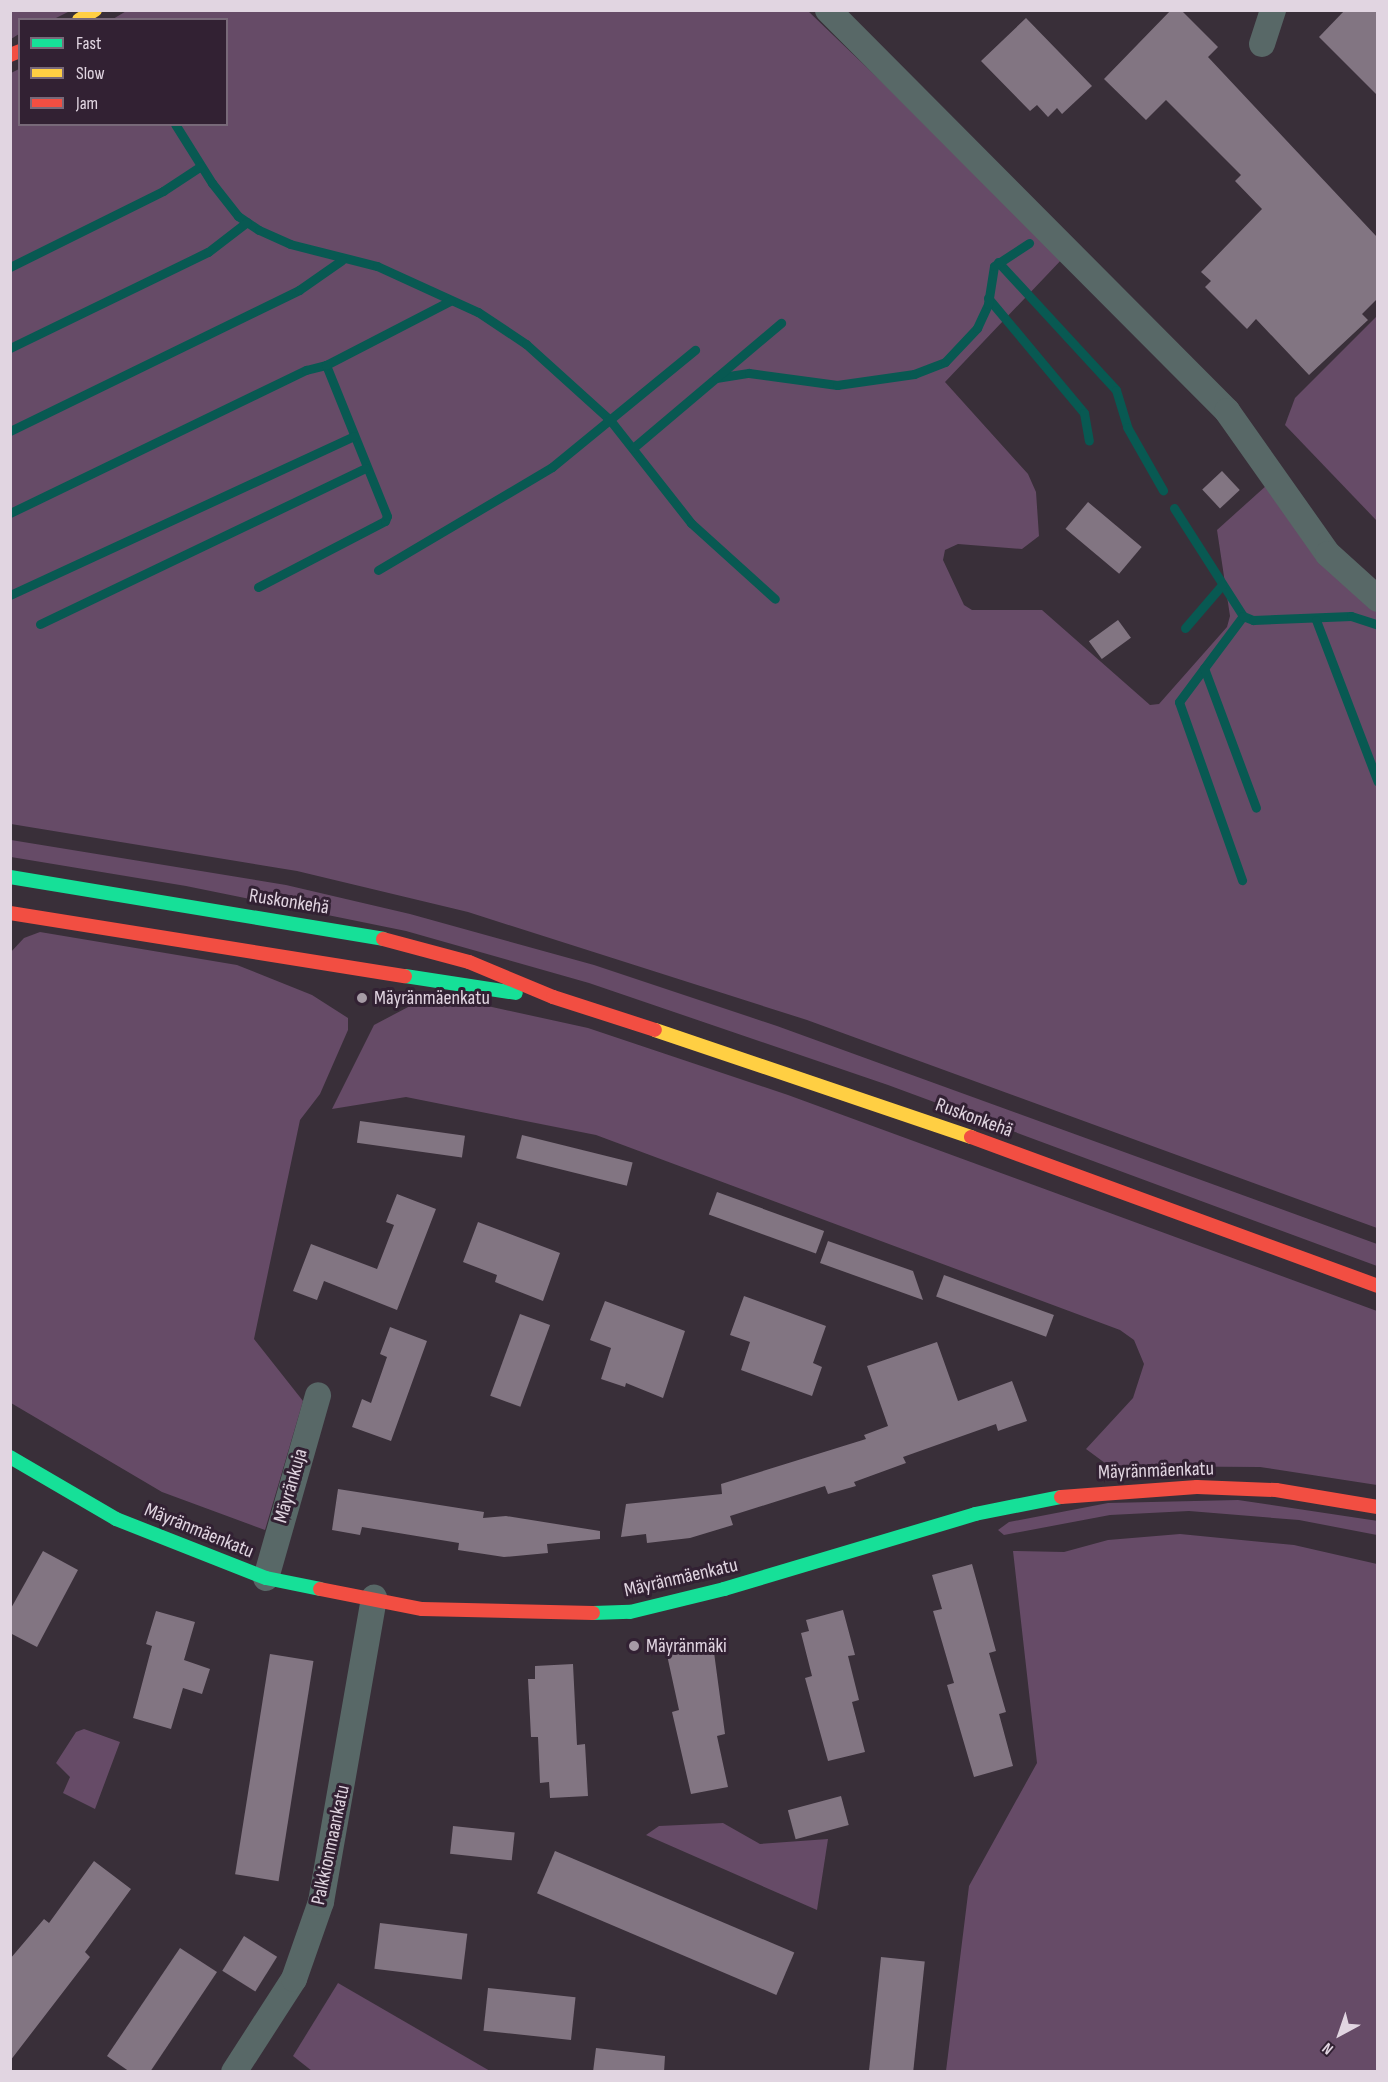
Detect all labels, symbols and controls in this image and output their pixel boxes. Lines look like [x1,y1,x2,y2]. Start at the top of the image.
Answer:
legend [18,18,228,126]
text: Fast [76,33,101,54]
text: Slow [76,63,105,84]
text: Jam [76,93,98,114]
street label: Ruskonkehä [247,884,331,920]
place label: Mäyränmäenkatu [374,986,490,1010]
marker: Mäyränmäenkatu [355,991,369,1005]
street label: Ruskonkehä [932,1093,1016,1143]
street label: Mäyränkuja [269,1446,313,1526]
street label: Mäyränmäenkatu [1098,1457,1214,1485]
street label: Mäyränmäenkatu [141,1498,257,1564]
street label: Mäyränmäenkatu [622,1553,740,1603]
place label: Mäyränmäki [646,1634,727,1658]
marker: Mäyränmäki [627,1639,641,1653]
street label: Palkkionmaankatu [307,1783,355,1907]
north arrow [1310,2004,1370,2064]
text: N [1319,2038,1337,2058]

